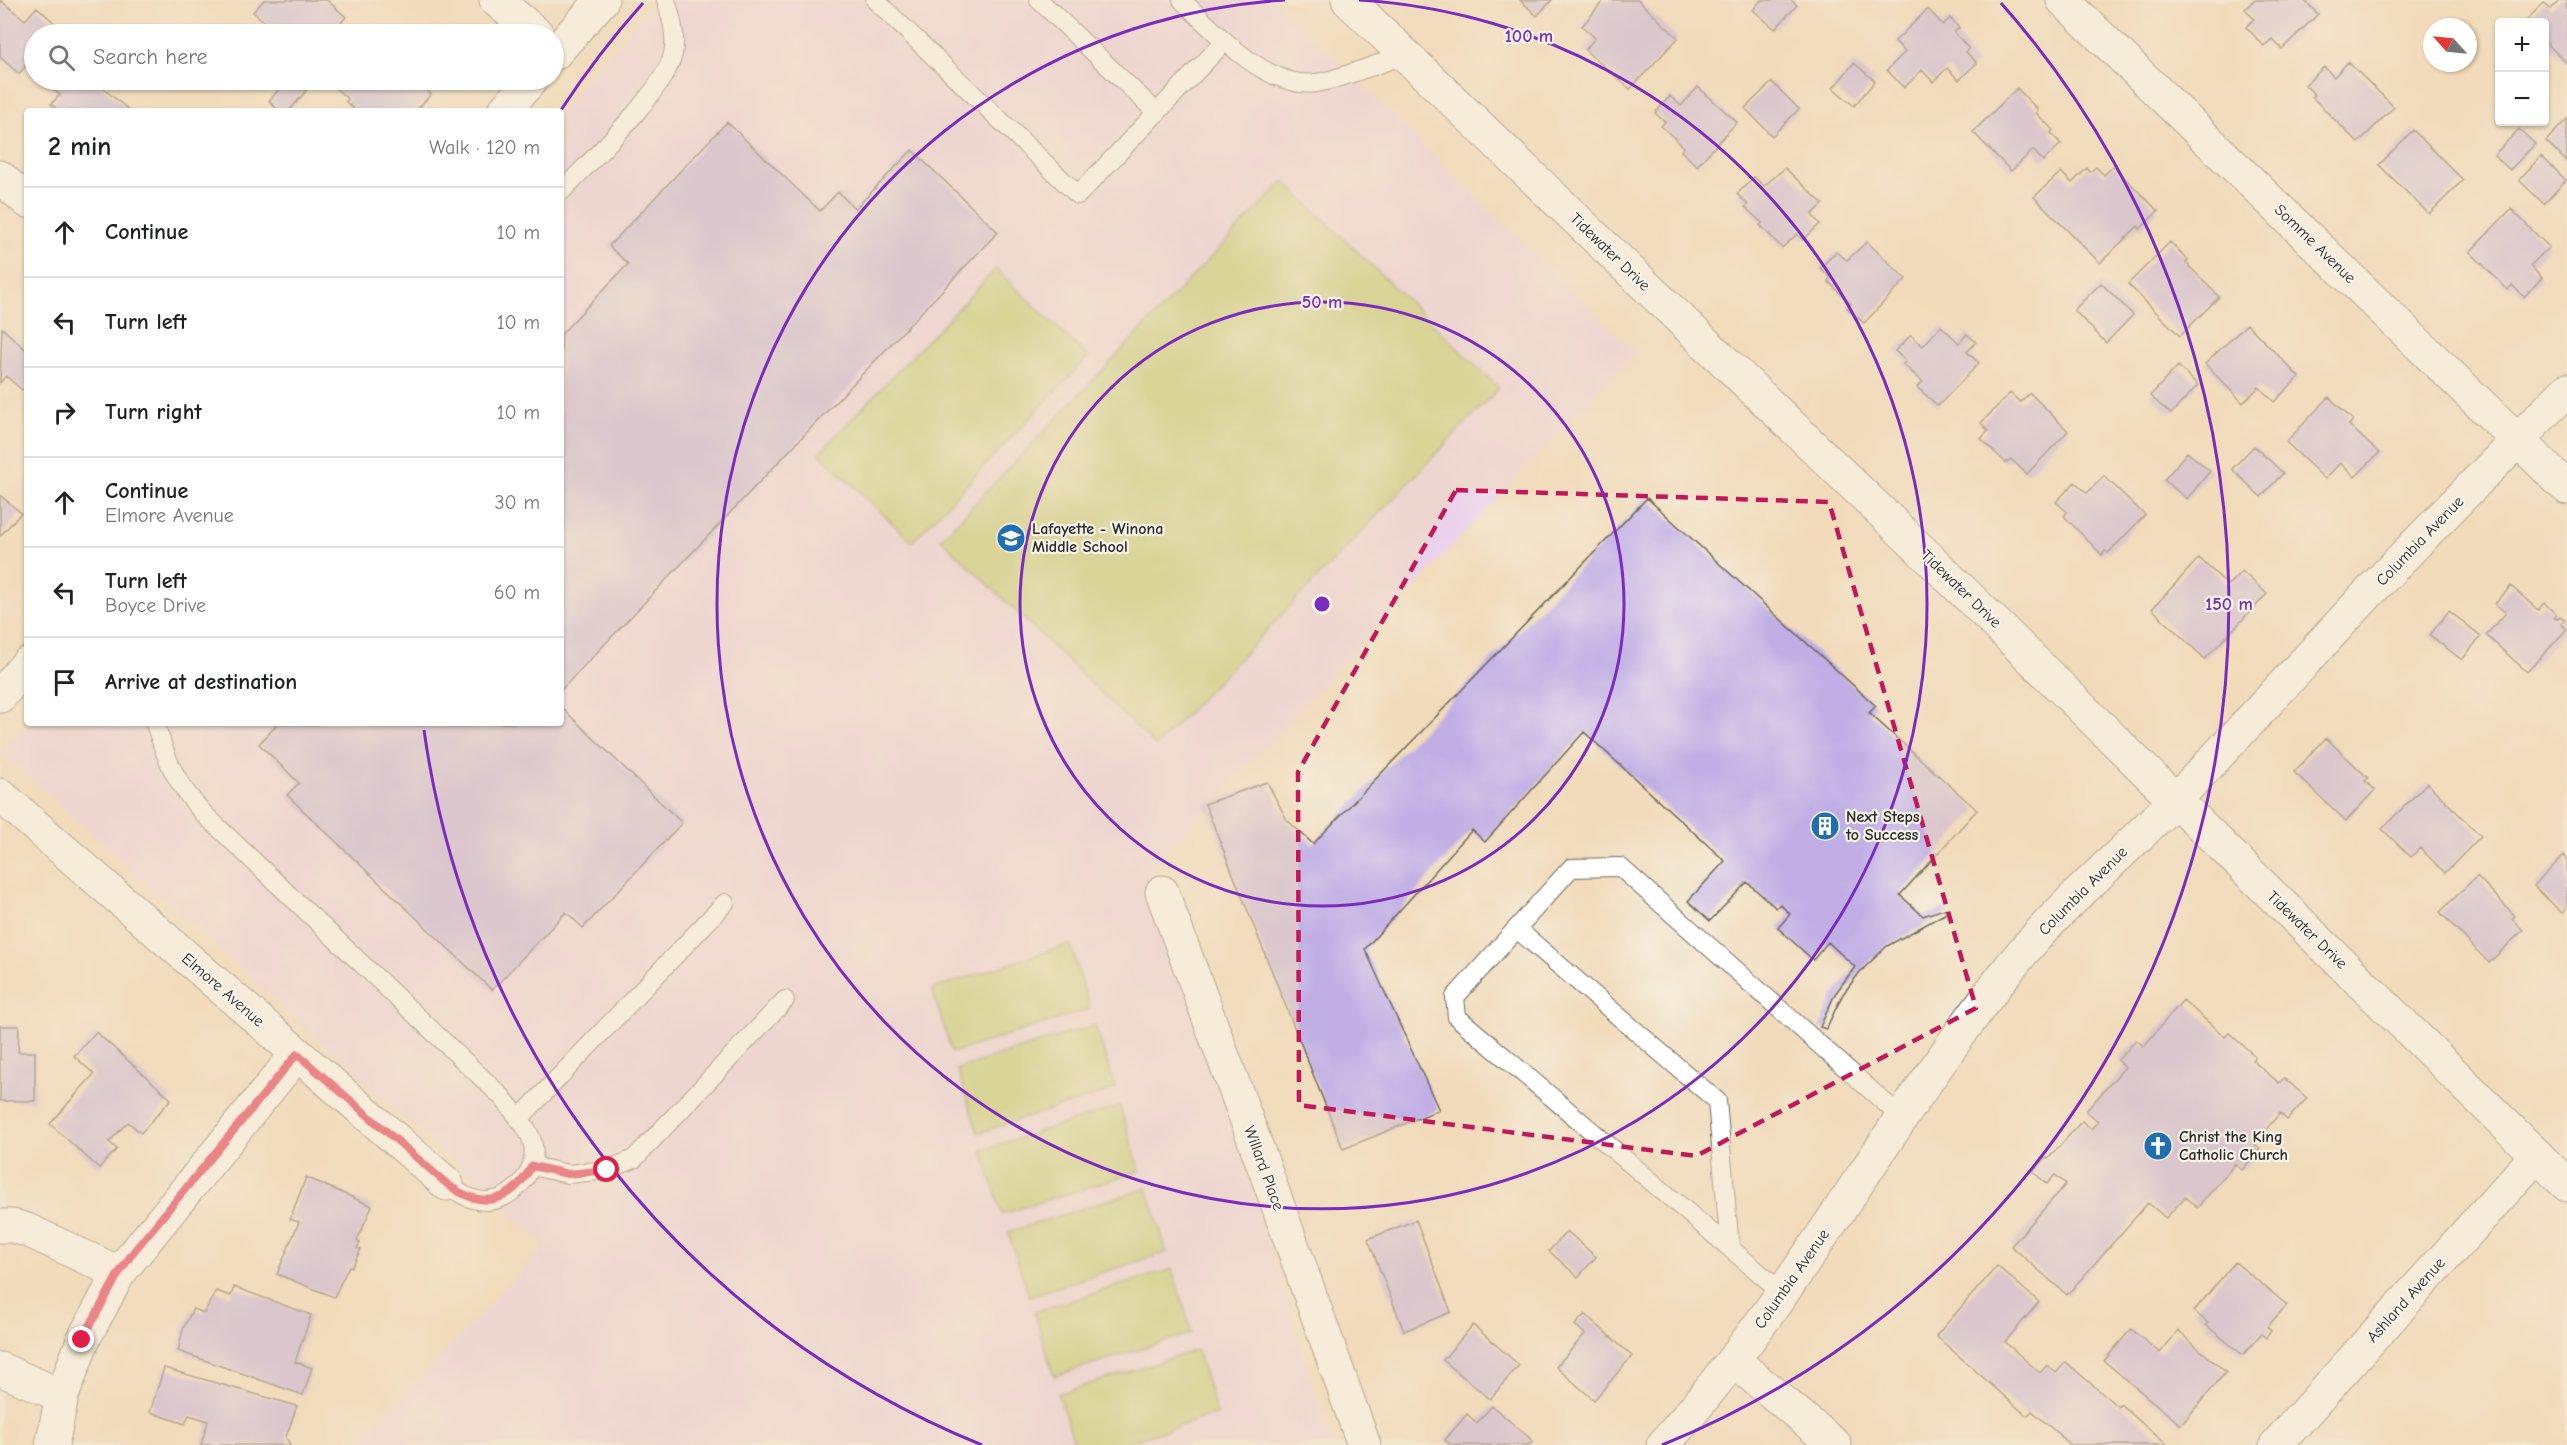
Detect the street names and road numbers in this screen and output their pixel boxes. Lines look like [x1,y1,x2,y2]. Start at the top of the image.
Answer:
street label: Somme Avenue [2271,201,2359,287]
street label: Tidewater Drive [1566,209,1654,295]
street label: Columbia Avenue [2373,492,2467,590]
street label: Tidewater Drive [1917,546,2005,632]
street label: Columbia Avenue [2035,843,2131,939]
street label: Tidewater Drive [2263,887,2351,973]
street label: Elmore Avenue [178,949,268,1031]
street label: Willard Place [1240,1123,1288,1213]
street label: Columbia Avenue [1751,1226,1833,1332]
street label: Ashland Avenue [2363,1254,2449,1346]

